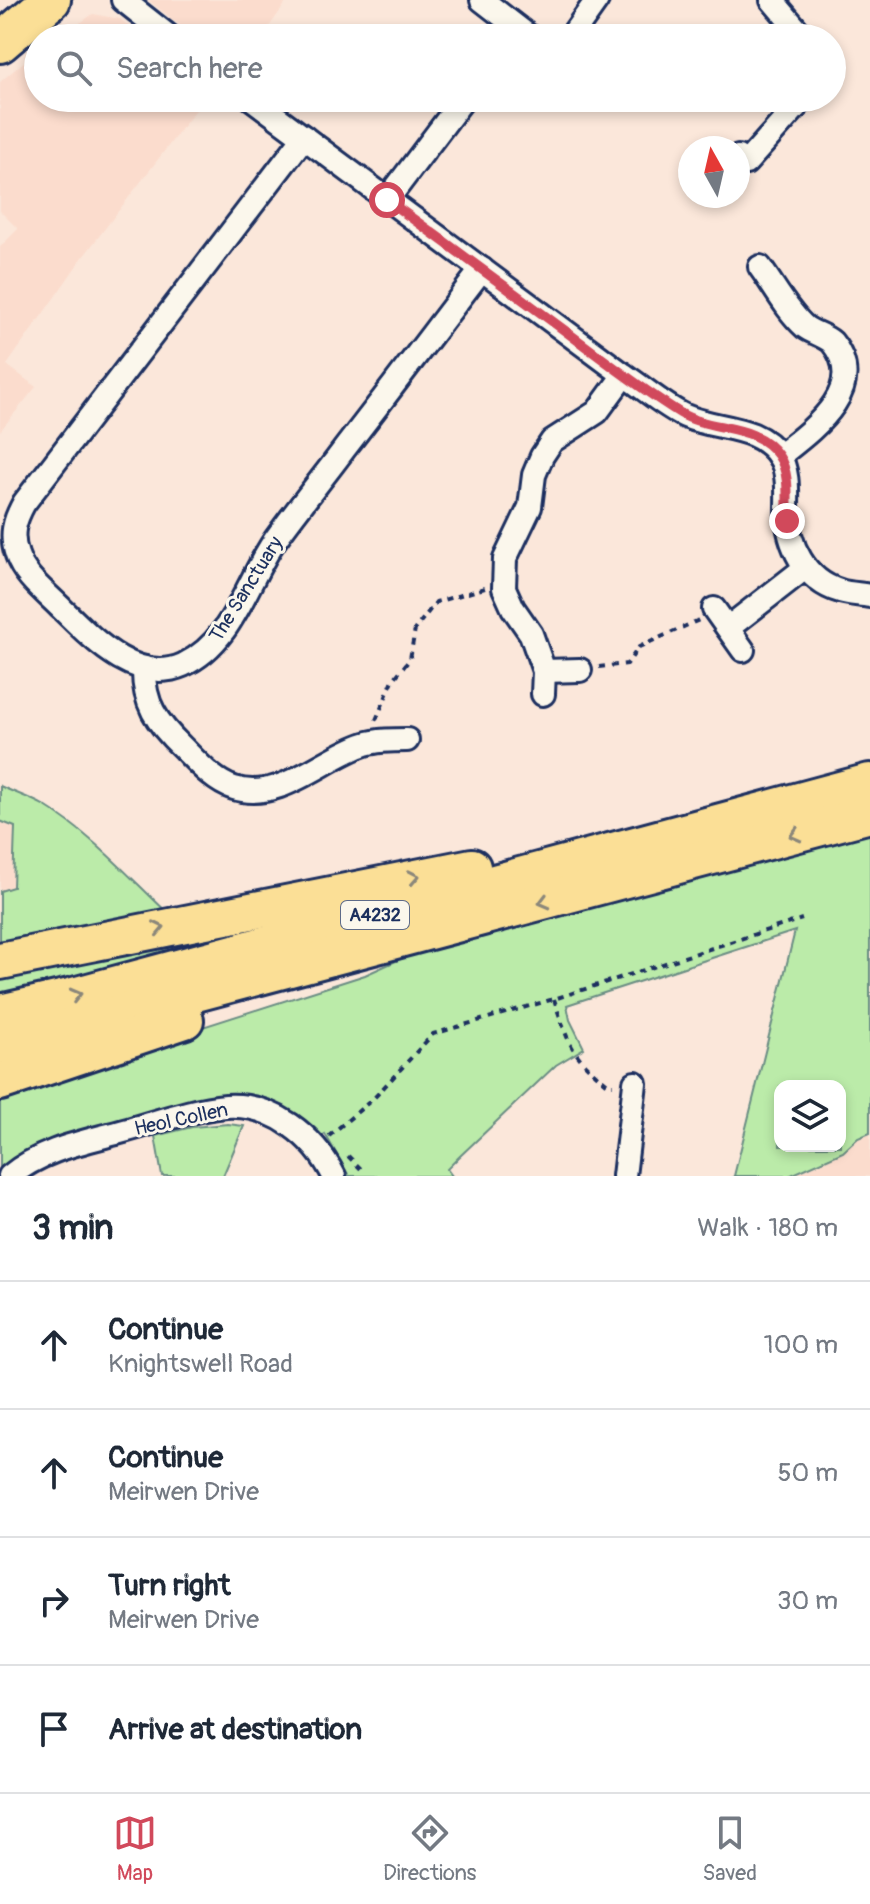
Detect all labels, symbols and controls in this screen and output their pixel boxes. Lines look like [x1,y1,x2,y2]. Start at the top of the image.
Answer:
search box [24,24,846,112]
icon: search [52,46,96,90]
text: Search here [116,50,263,87]
north arrow [678,136,750,208]
route start [369,182,405,218]
route end [769,503,805,539]
street label: The Sanctuary [204,531,289,646]
one-way arrow [788,825,802,842]
one-way arrow [407,870,420,887]
one-way arrow [537,893,551,909]
road number: A4232 [341,901,409,929]
one-way arrow [152,921,165,938]
one-way arrow [69,988,82,1005]
map controls [774,1080,846,1152]
button: layers [774,1080,846,1152]
street label: Heol Collen [132,1097,230,1141]
text: 3 min [32,1207,114,1250]
text: Walk · 180 m [697,1212,838,1244]
text: Continue [108,1311,223,1348]
icon: ahead [32,1323,76,1367]
text: 100 m [764,1329,838,1361]
text: Knightswell Road [108,1348,293,1380]
text: Continue [108,1439,223,1476]
icon: ahead [32,1451,76,1495]
text: 50 m [777,1457,838,1489]
text: Meirwen Drive [108,1476,259,1508]
text: Turn right [108,1567,231,1604]
icon: right [32,1579,76,1623]
text: 30 m [777,1585,838,1617]
text: Meirwen Drive [108,1604,259,1636]
icon: arrive [32,1707,76,1751]
text: Arrive at destination [108,1711,362,1748]
tab: Map [113,1811,157,1887]
tab: Directions [383,1811,476,1887]
tab: Saved [702,1811,757,1887]

